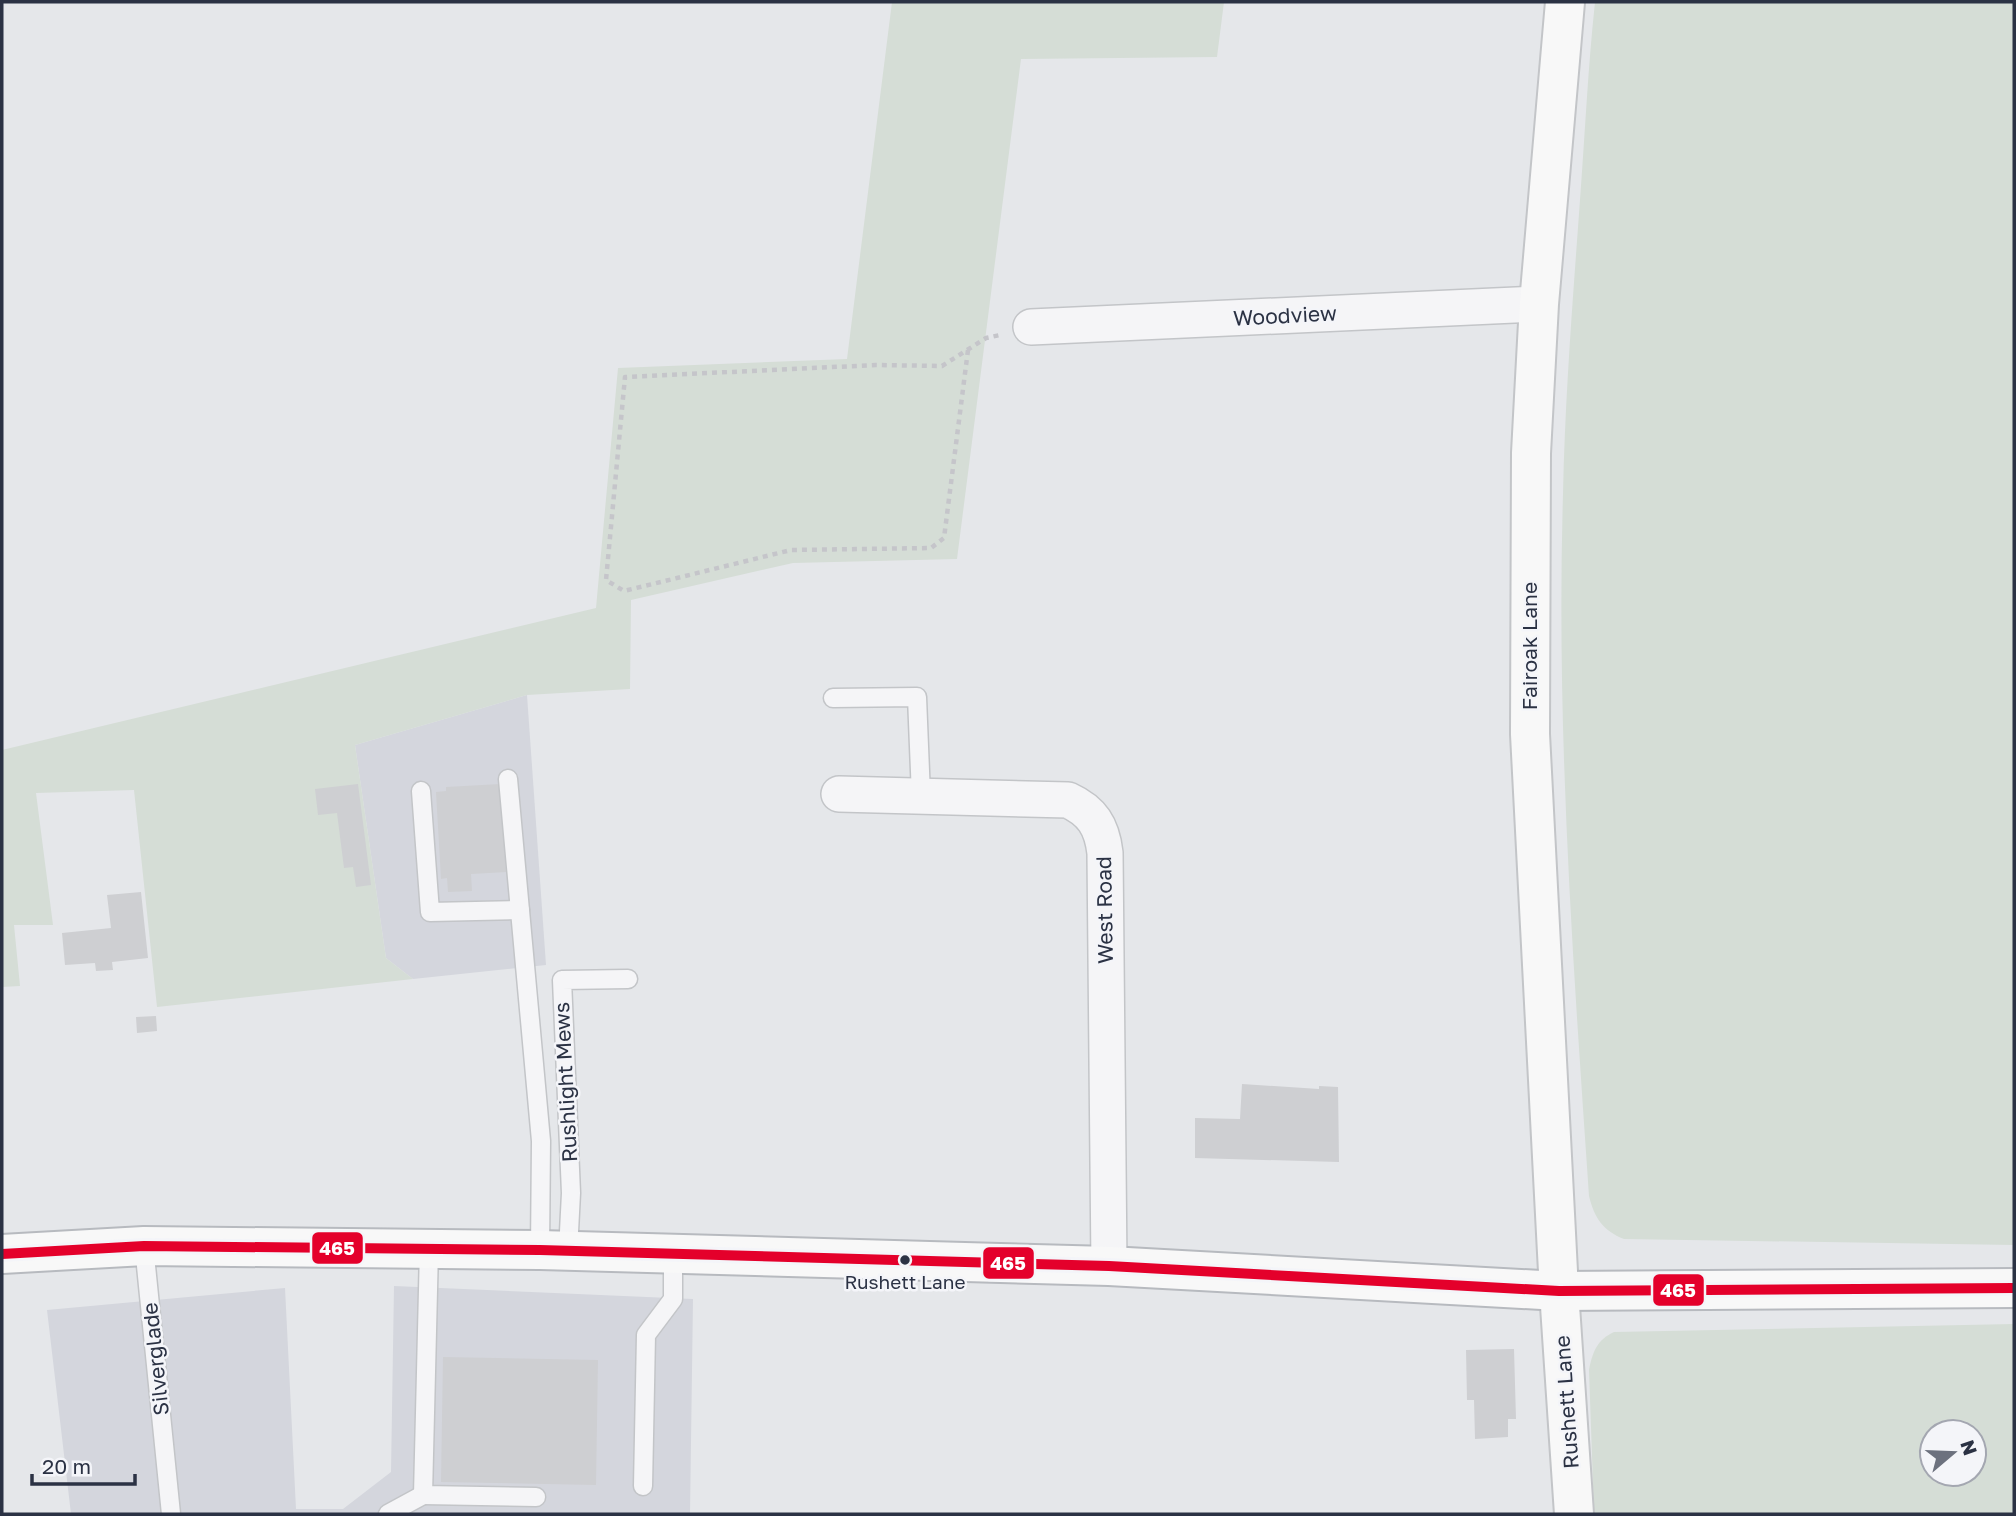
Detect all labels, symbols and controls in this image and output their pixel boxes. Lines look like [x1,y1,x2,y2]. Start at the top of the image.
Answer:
street label: Woodview [1232,299,1337,331]
street label: Fairoak Lane [1516,582,1542,710]
street label: West Road [1090,856,1118,964]
street label: Rushlight Mews [548,1001,582,1163]
line badge: 465 [311,1231,364,1265]
text: 465 [319,1236,355,1259]
line badge: 465 [982,1246,1035,1280]
text: 465 [990,1251,1026,1274]
marker: Rushett Lane [898,1253,912,1267]
place label: Rushett Lane [844,1270,966,1293]
line badge: 465 [1652,1273,1705,1307]
text: 465 [1660,1278,1696,1301]
street label: Silverglade [136,1301,174,1417]
street label: Rushett Lane [1548,1334,1584,1470]
north arrow [1918,1418,1988,1488]
text: N [1956,1437,1983,1458]
scale bar [32,1442,135,1486]
text: 20 m [42,1453,91,1479]

